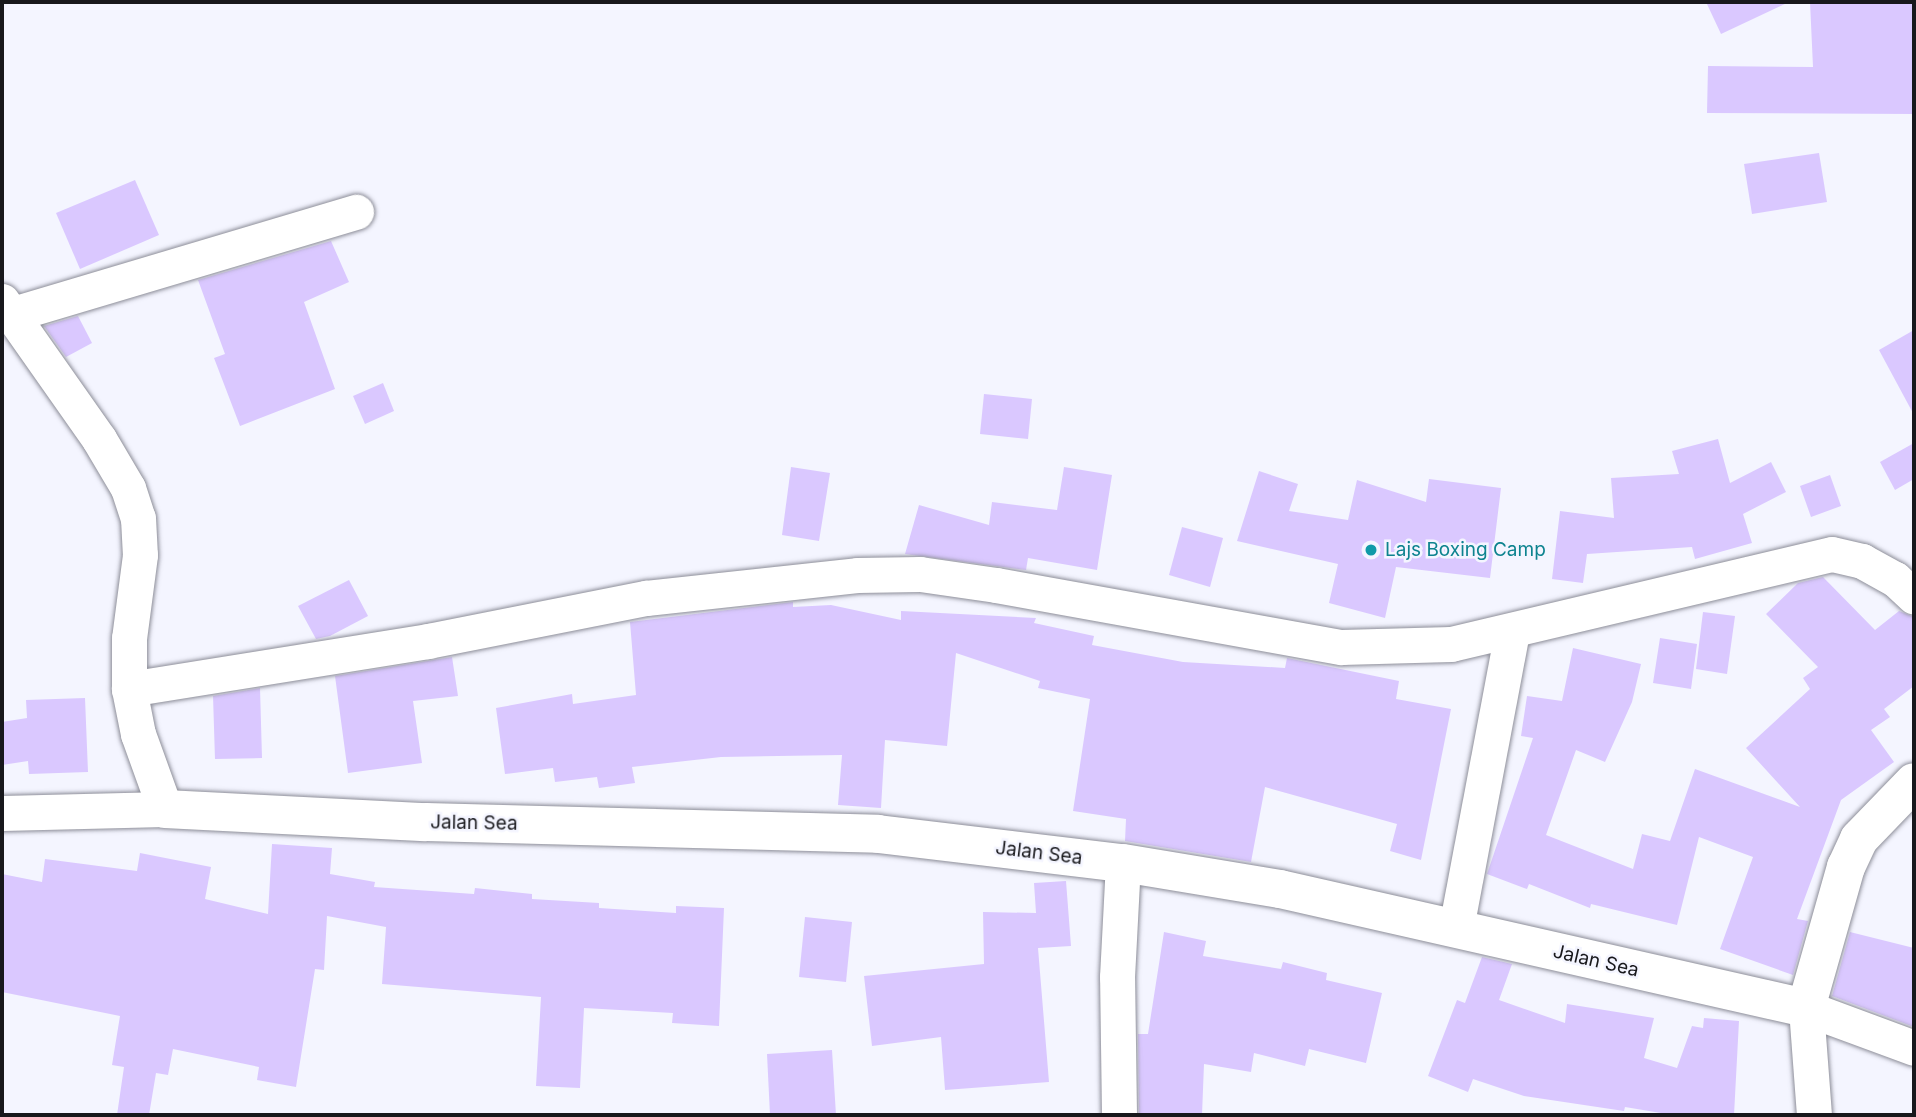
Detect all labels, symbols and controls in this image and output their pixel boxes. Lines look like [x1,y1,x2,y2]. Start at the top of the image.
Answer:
place label: Lajs Boxing Camp [1385,539,1546,561]
marker: Lajs Boxing Camp [1363,542,1379,558]
street label: Jalan Sea [430,811,518,835]
street label: Jalan Sea [994,836,1084,870]
street label: Jalan Sea [1551,940,1641,982]

